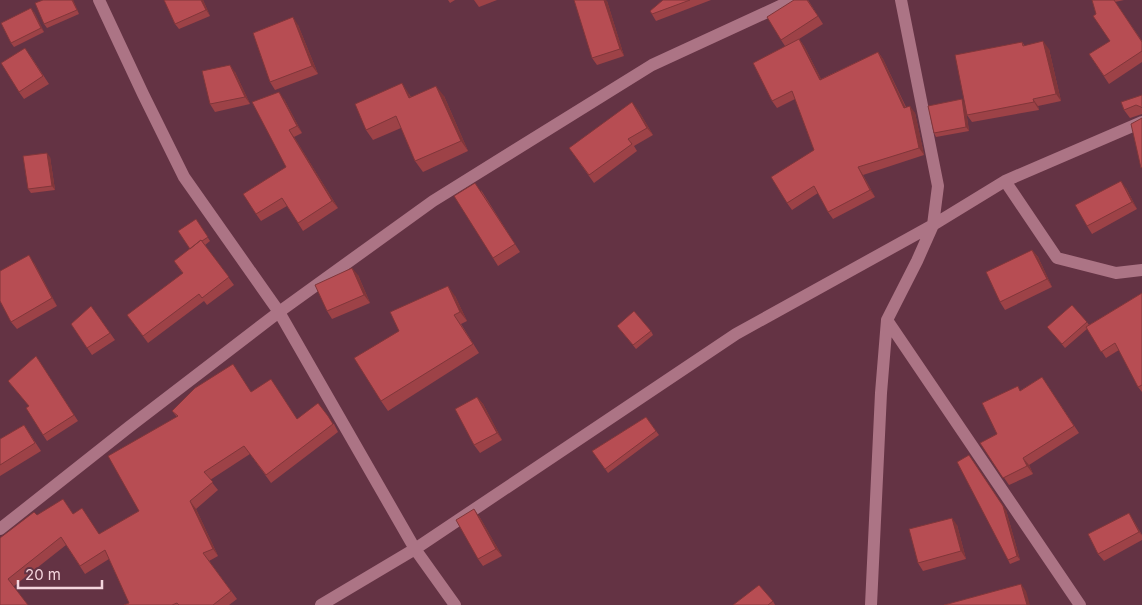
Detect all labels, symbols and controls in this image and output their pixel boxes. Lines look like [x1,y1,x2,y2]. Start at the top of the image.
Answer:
scale bar [18,558,101,590]
text: 20 m [25,565,61,584]

